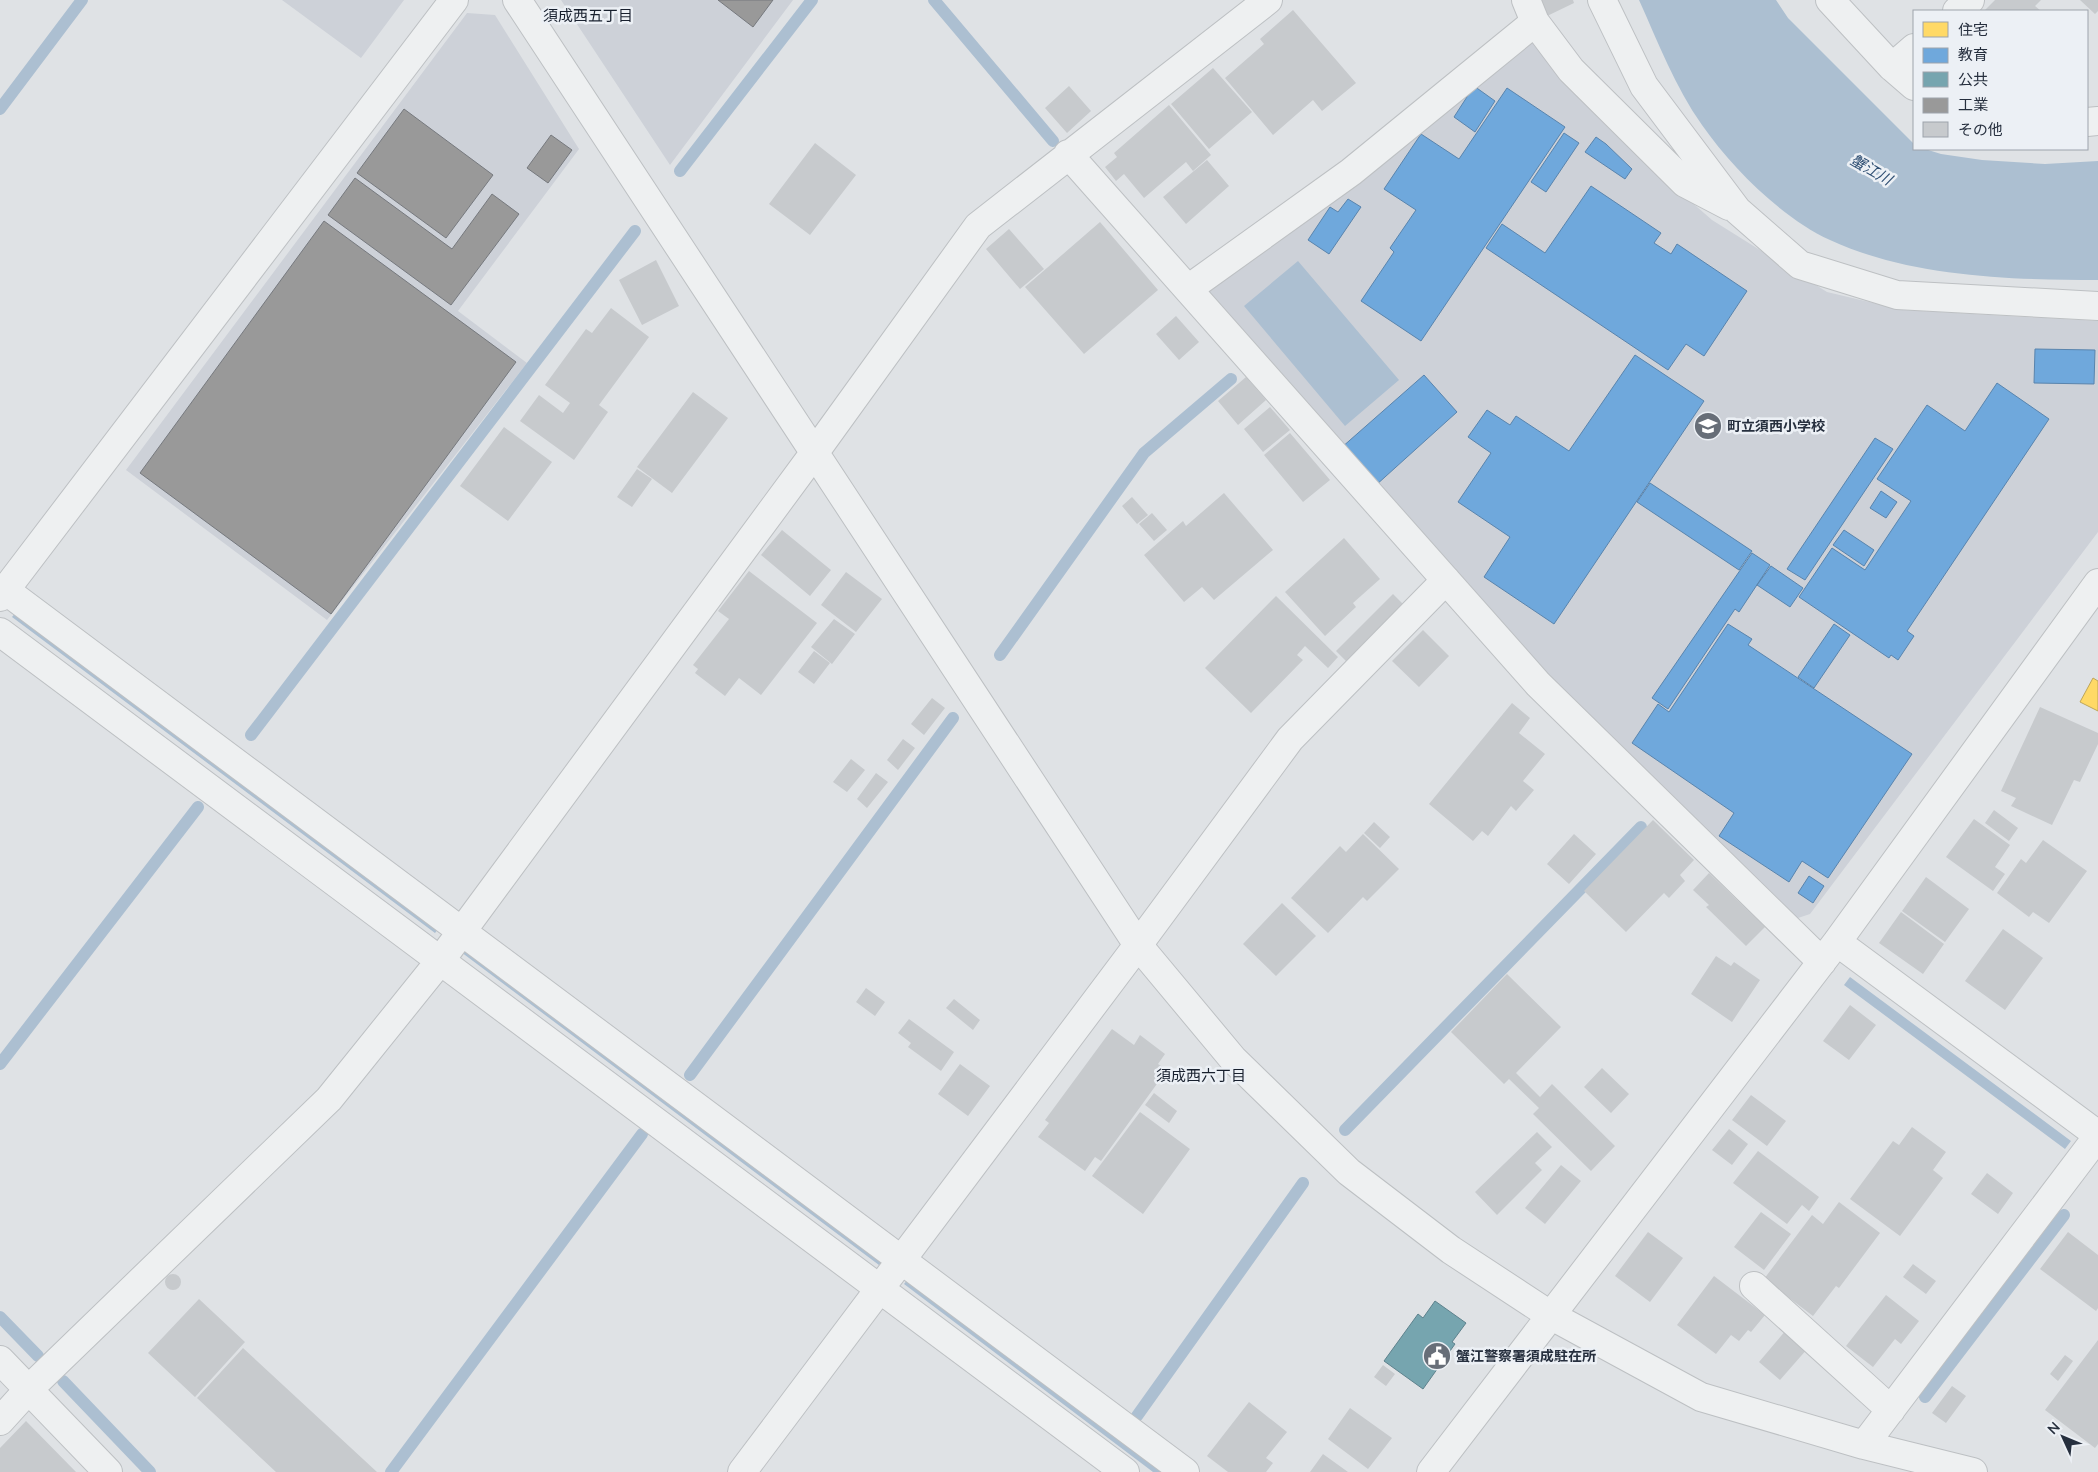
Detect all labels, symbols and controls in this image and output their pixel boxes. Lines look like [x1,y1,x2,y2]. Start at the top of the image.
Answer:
district label: 須成西五丁目 [543,6,633,26]
legend [1913,10,2088,150]
text: 住宅 [1958,20,1988,40]
text: 教育 [1958,45,1988,65]
text: 公共 [1958,70,1988,90]
text: 工業 [1958,95,1988,115]
text: その他 [1958,120,2003,140]
water label: 蟹江川 [1847,150,1897,191]
school or university icon: 町立須西小学校 [1693,411,1723,441]
place label: 町立須西小学校 [1727,417,1825,436]
district label: 須成西六丁目 [1156,1066,1246,1086]
public building icon: 蟹江警察署須成駐在所 [1422,1341,1452,1371]
place label: 蟹江警察署須成駐在所 [1456,1347,1596,1366]
north arrow [2038,1412,2088,1462]
text: N [2044,1418,2064,1439]

